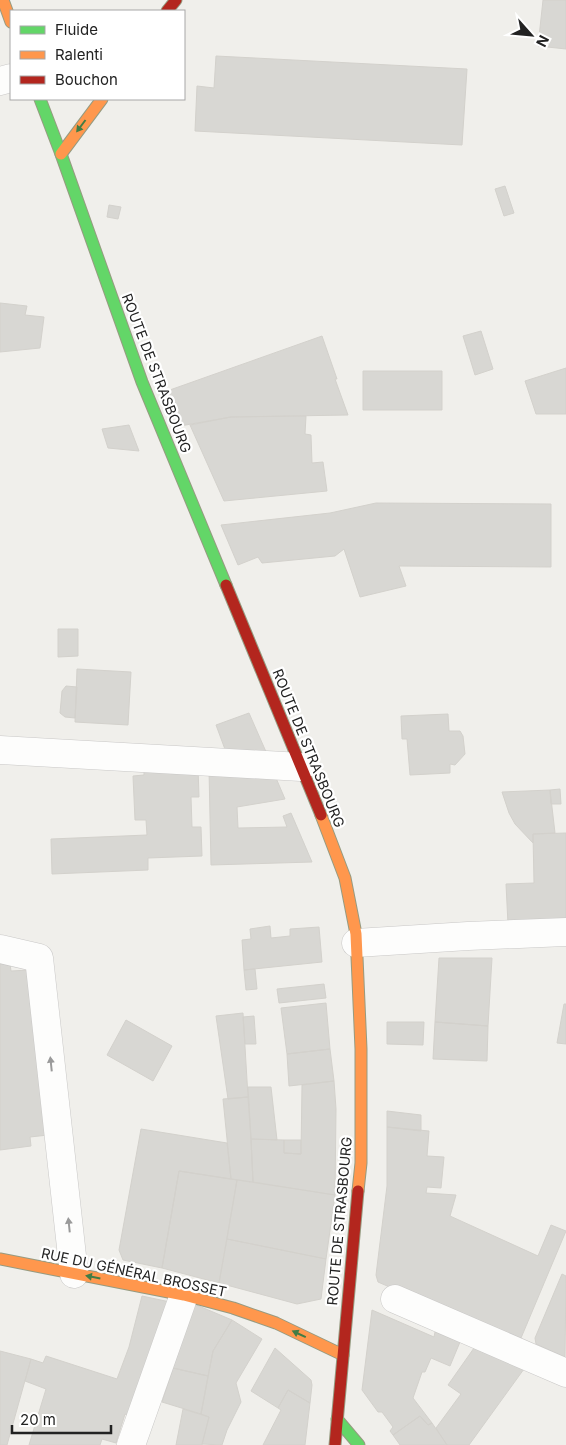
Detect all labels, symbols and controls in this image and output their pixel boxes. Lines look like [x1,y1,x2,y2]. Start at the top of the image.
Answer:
legend [10,10,185,100]
north arrow [506,10,556,60]
text: Fluide [55,20,98,39]
text: N [533,33,553,50]
text: Ralenti [55,45,103,64]
text: Bouchon [55,70,118,89]
one-way arrow [76,119,87,132]
street label: ROUTE DE STRASBOURG [119,291,195,455]
street label: ROUTE DE STRASBOURG [269,666,349,830]
one-way arrow [47,1055,55,1071]
street label: ROUTE DE STRASBOURG [323,1136,355,1306]
one-way arrow [65,1217,73,1233]
street label: RUE DU GÉNÉRAL BROSSET [40,1244,228,1300]
one-way arrow [84,1273,100,1281]
one-way arrow [292,1330,306,1338]
scale bar [12,1402,111,1434]
text: 20 m [20,1410,56,1429]

